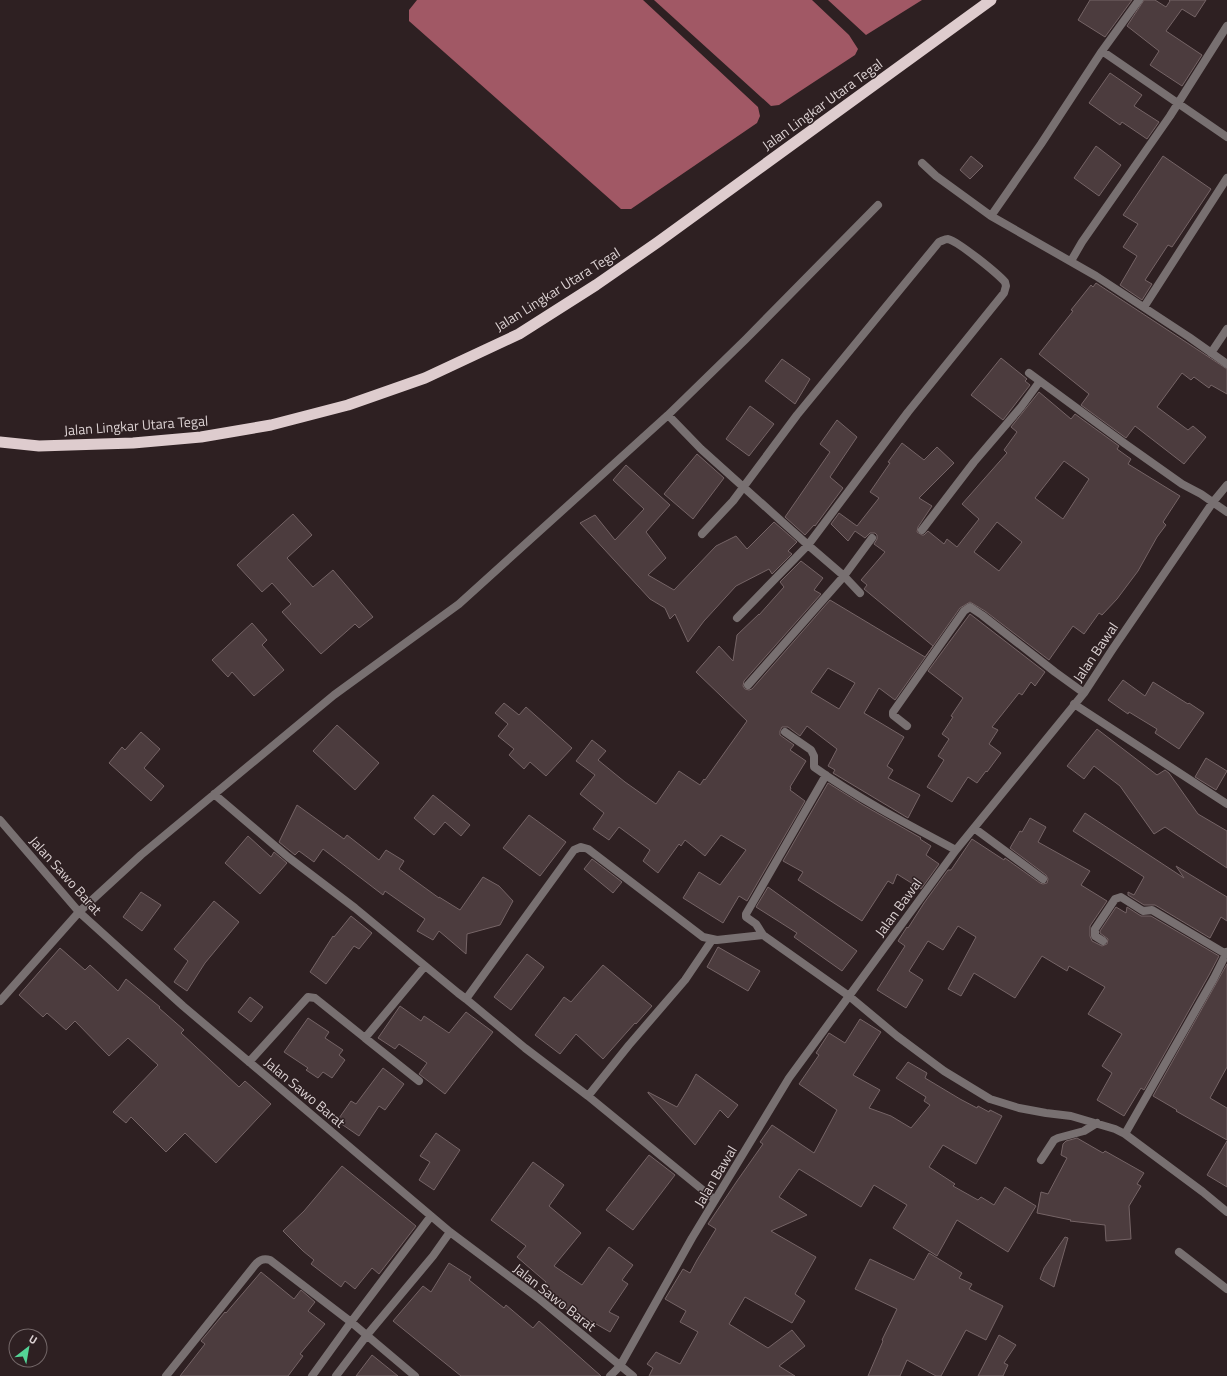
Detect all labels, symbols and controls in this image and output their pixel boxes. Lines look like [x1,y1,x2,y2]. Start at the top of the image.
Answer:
street label: Jalan Lingkar Utara Tegal [757,53,887,155]
street label: Jalan Lingkar Utara Tegal [490,242,624,336]
street label: Jalan Lingkar Utara Tegal [63,409,209,441]
street label: Jalan Bawal [1067,618,1123,686]
street label: Jalan Sawo Barat [25,831,107,919]
street label: Jalan Bawal [869,873,927,941]
street label: Jalan Sawo Barat [260,1052,350,1132]
street label: Jalan Bawal [688,1141,742,1211]
street label: Jalan Sawo Barat [509,1258,601,1336]
north arrow [8,1328,48,1368]
text: U [26,1331,40,1348]

